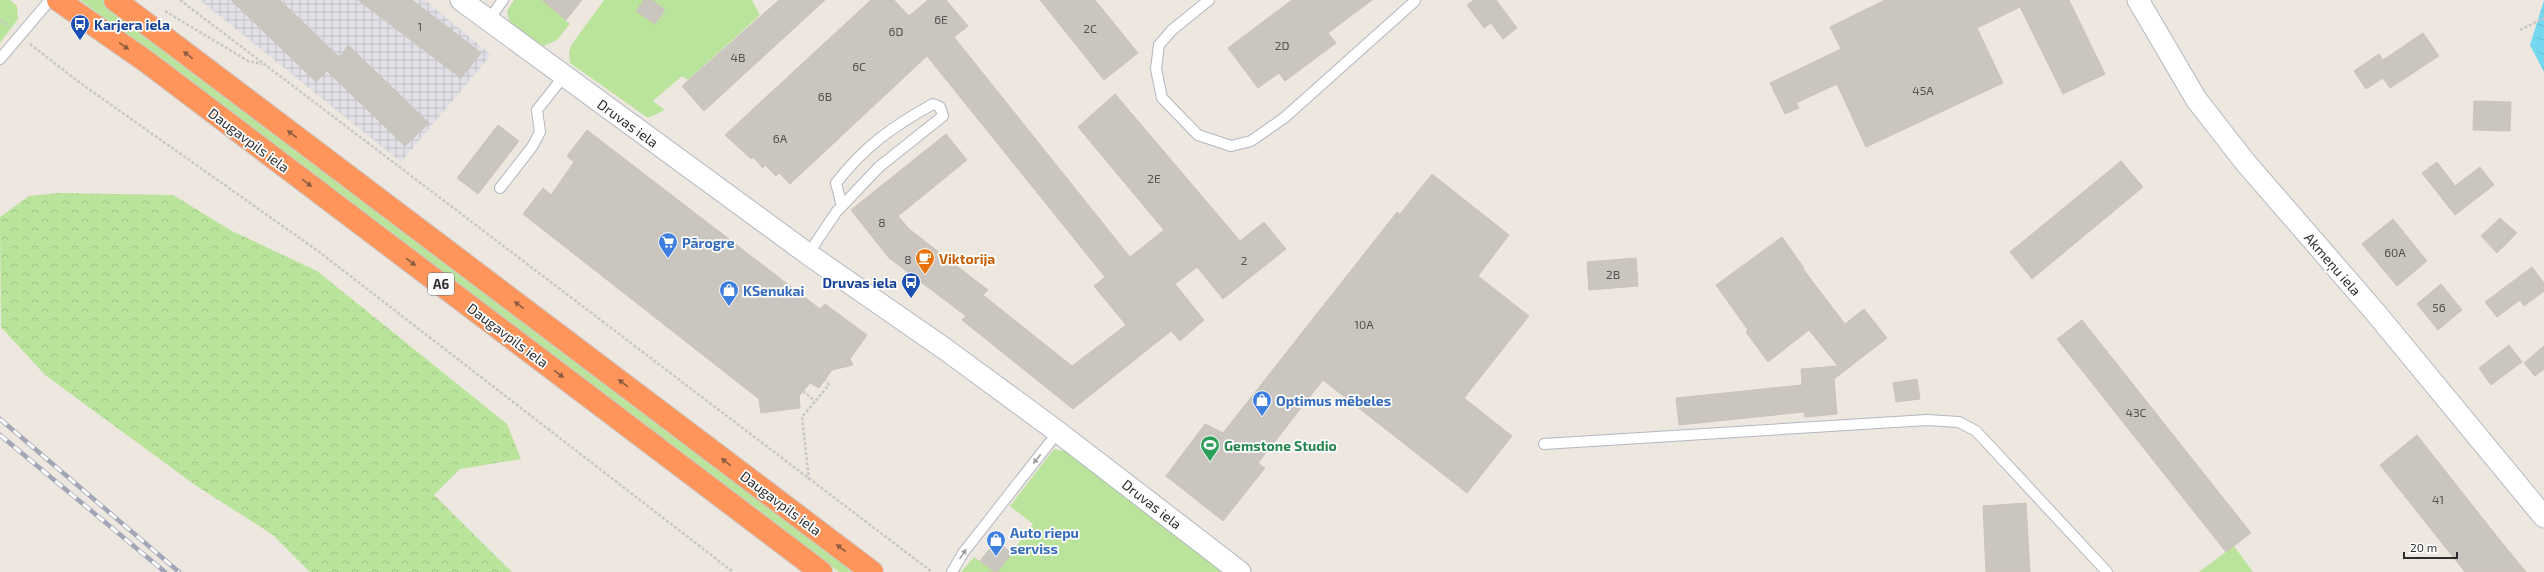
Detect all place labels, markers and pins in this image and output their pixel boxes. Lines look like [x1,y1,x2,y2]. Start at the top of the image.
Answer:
bus stop icon: Karjera iela [69,13,91,41]
place label: Karjera iela [94,16,170,33]
supermarket icon: Pārogre [657,231,679,259]
place label: Pārogre [682,234,735,251]
cafe icon: Viktorija [914,247,936,275]
place label: Viktorija [939,250,995,267]
bus stop icon: Druvas iela [900,271,922,299]
place label: Druvas iela [823,274,897,291]
shop icon: KSenukai [718,279,740,307]
place label: KSenukai [743,282,804,299]
shop icon: Optimus mēbeles [1251,389,1273,417]
place label: Optimus mēbeles [1276,392,1391,409]
sports icon: Gemstone Studio [1199,434,1221,462]
place label: Gemstone Studio [1224,437,1337,454]
place label: Auto riepu serviss [1010,524,1079,557]
shop icon: Auto riepu serviss [985,529,1007,557]

